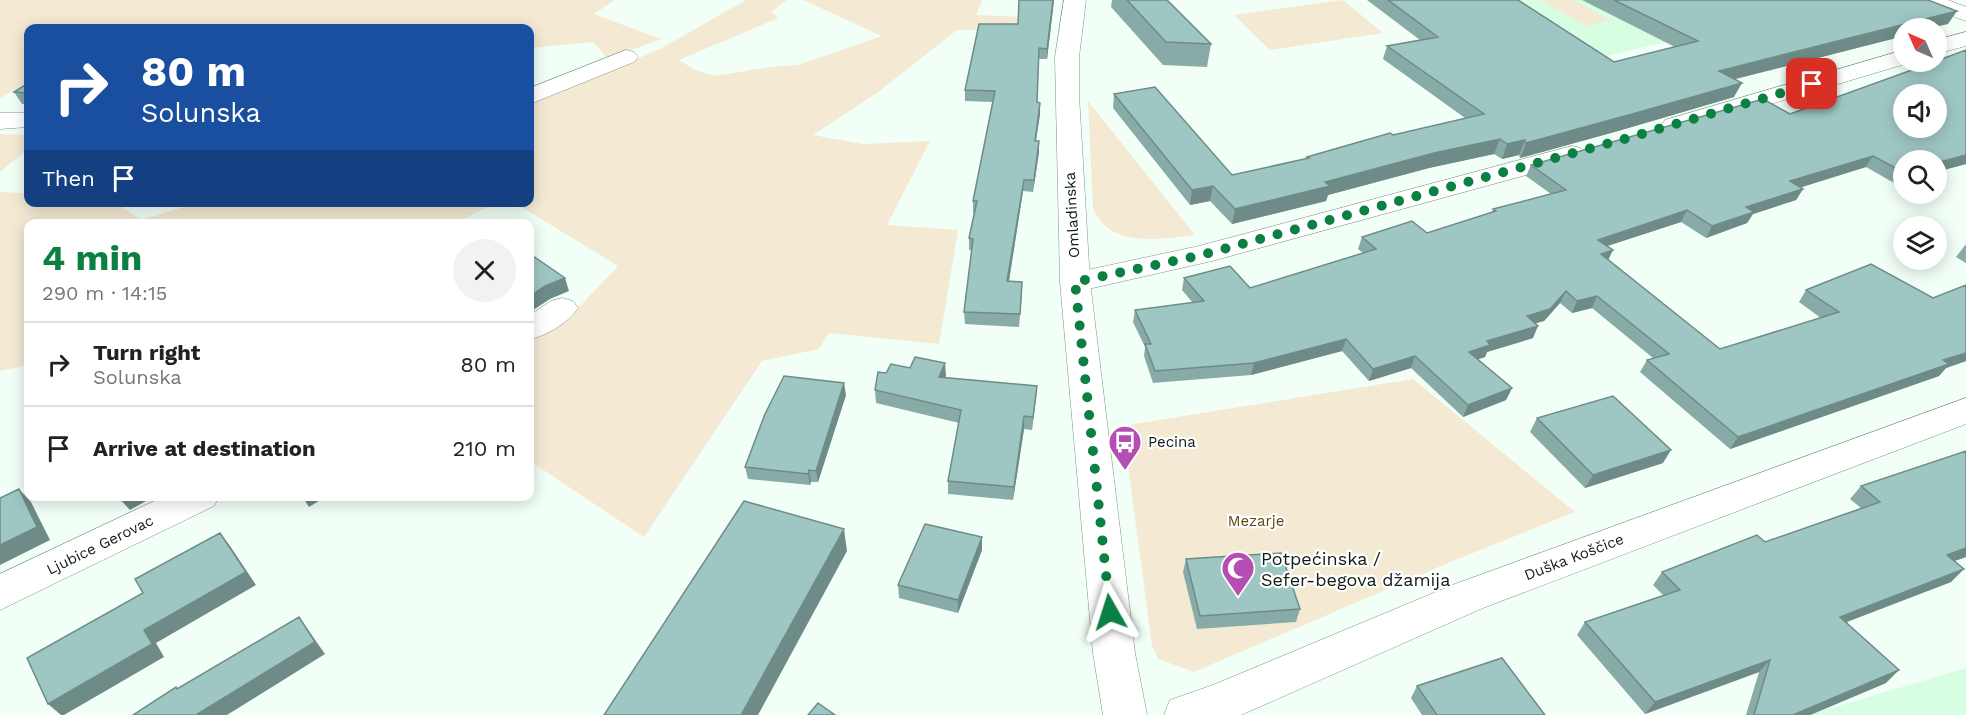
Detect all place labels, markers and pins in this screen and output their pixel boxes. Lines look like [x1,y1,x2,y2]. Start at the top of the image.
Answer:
pin [1786,58,1837,109]
bus stop icon: Pecina [1107,424,1143,471]
place label: Pecina [1148,433,1196,451]
place label: Potpećinska / Sefer-begova džamija [1261,548,1450,590]
mosque icon: Potpećinska / Sefer-begova džamija [1220,550,1256,597]

